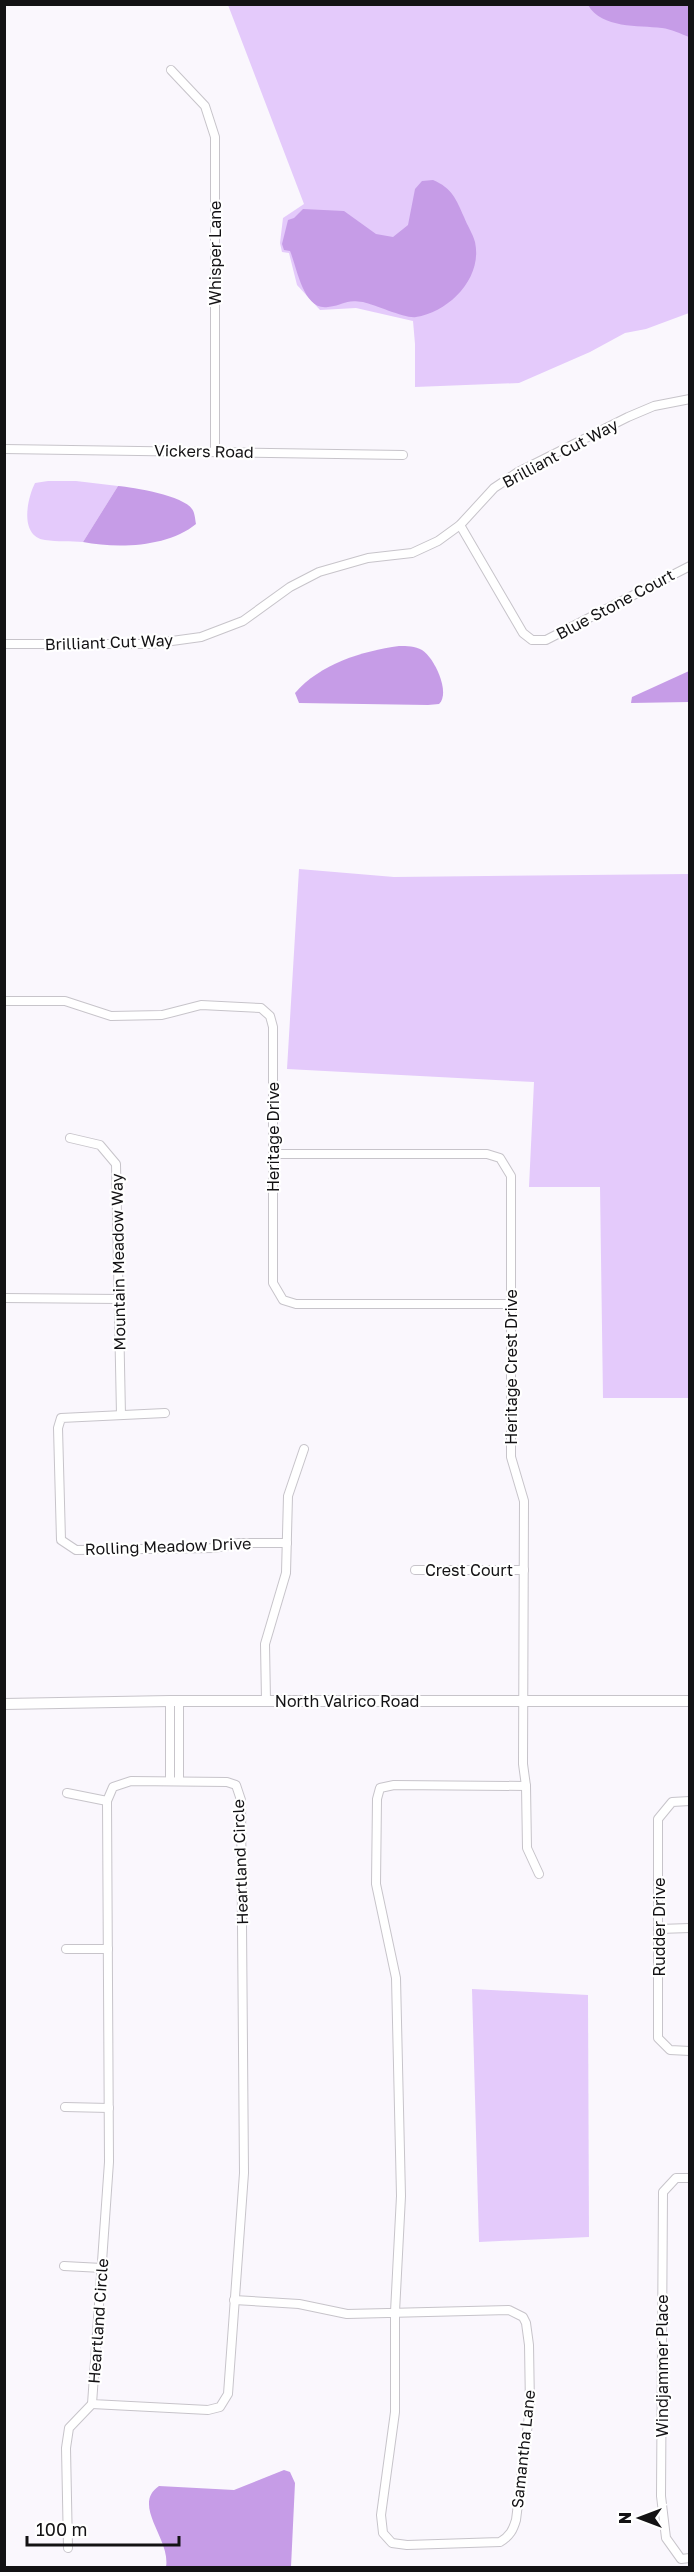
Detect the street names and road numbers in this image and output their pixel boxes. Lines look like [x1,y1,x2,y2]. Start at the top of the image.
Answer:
street label: Whisper Lane [205,201,225,305]
street label: Brilliant Cut Way [499,414,621,492]
street label: Vickers Road [154,440,254,462]
street label: Blue Stone Court [552,564,678,644]
street label: Brilliant Cut Way [45,630,173,654]
street label: Heritage Drive [263,1082,283,1192]
street label: Mountain Meadow Way [106,1173,130,1351]
street label: Heritage Crest Drive [501,1289,521,1445]
street label: Rolling Meadow Drive [84,1533,252,1559]
street label: Crest Court [425,1560,513,1580]
street label: North Valrico Road [275,1691,419,1711]
street label: Heartland Circle [228,1799,252,1925]
street label: Rudder Drive [649,1877,669,1977]
street label: Heartland Circle [84,2258,112,2384]
street label: Windjammer Place [652,2294,672,2438]
street label: Samantha Lane [507,2389,539,2509]

